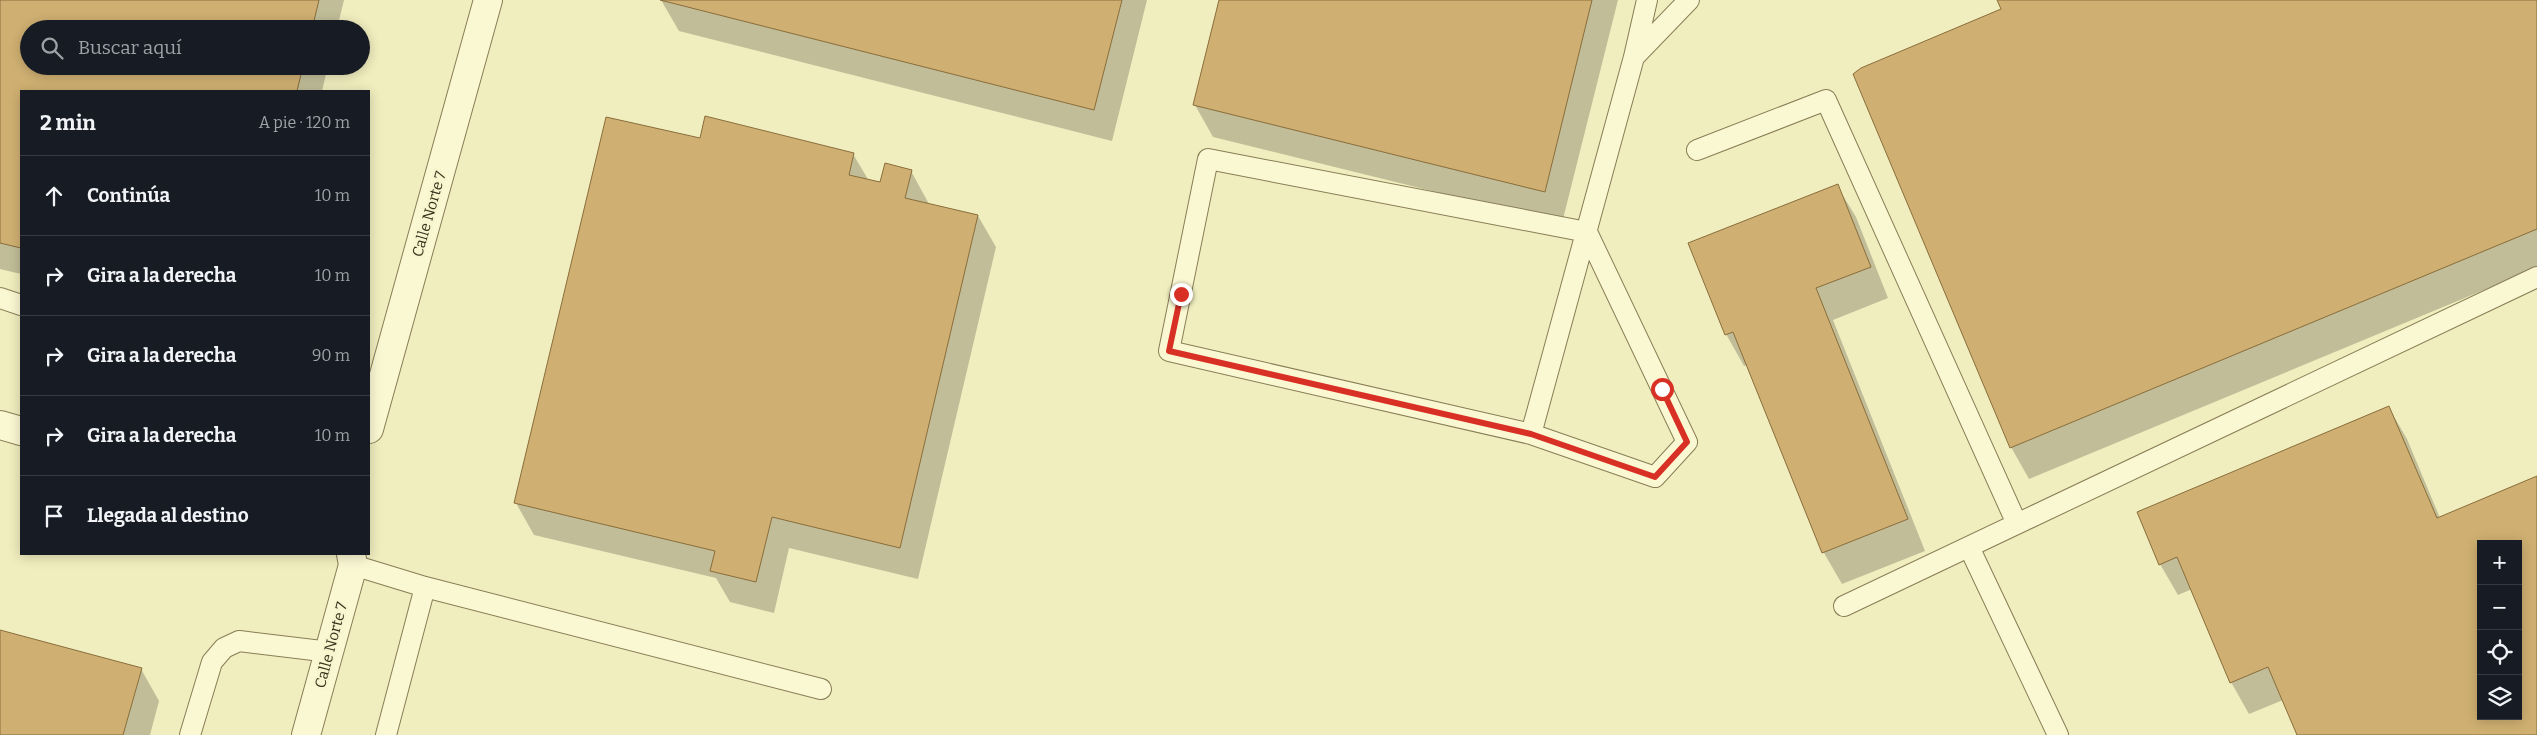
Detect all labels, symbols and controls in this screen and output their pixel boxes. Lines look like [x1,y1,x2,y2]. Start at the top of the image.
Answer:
search box [20,20,370,75]
icon: search [38,34,66,62]
text: Buscar aquí [78,36,182,59]
text: 2 min [40,110,96,136]
text: A pie · 120 m [259,113,350,132]
street label: Calle Norte 7 [408,169,450,259]
icon: ahead [40,182,68,210]
text: Continúa [87,184,170,207]
text: 10 m [315,186,350,205]
icon: right [40,262,68,290]
text: Gira a la derecha [87,264,236,287]
text: 10 m [315,266,350,285]
route end [1170,283,1193,306]
icon: right [40,342,68,370]
text: Gira a la derecha [87,344,236,367]
text: 90 m [312,346,350,365]
route start [1651,378,1674,401]
icon: right [40,422,68,450]
text: Gira a la derecha [87,424,236,447]
text: 10 m [315,426,350,445]
icon: arrive [40,502,68,530]
text: Llegada al destino [87,504,249,527]
map controls [2477,540,2522,720]
button: + [2477,540,2522,585]
button: − [2477,585,2522,630]
street label: Calle Norte 7 [311,600,351,690]
button: locate [2477,630,2522,675]
button: layers [2477,675,2522,720]

